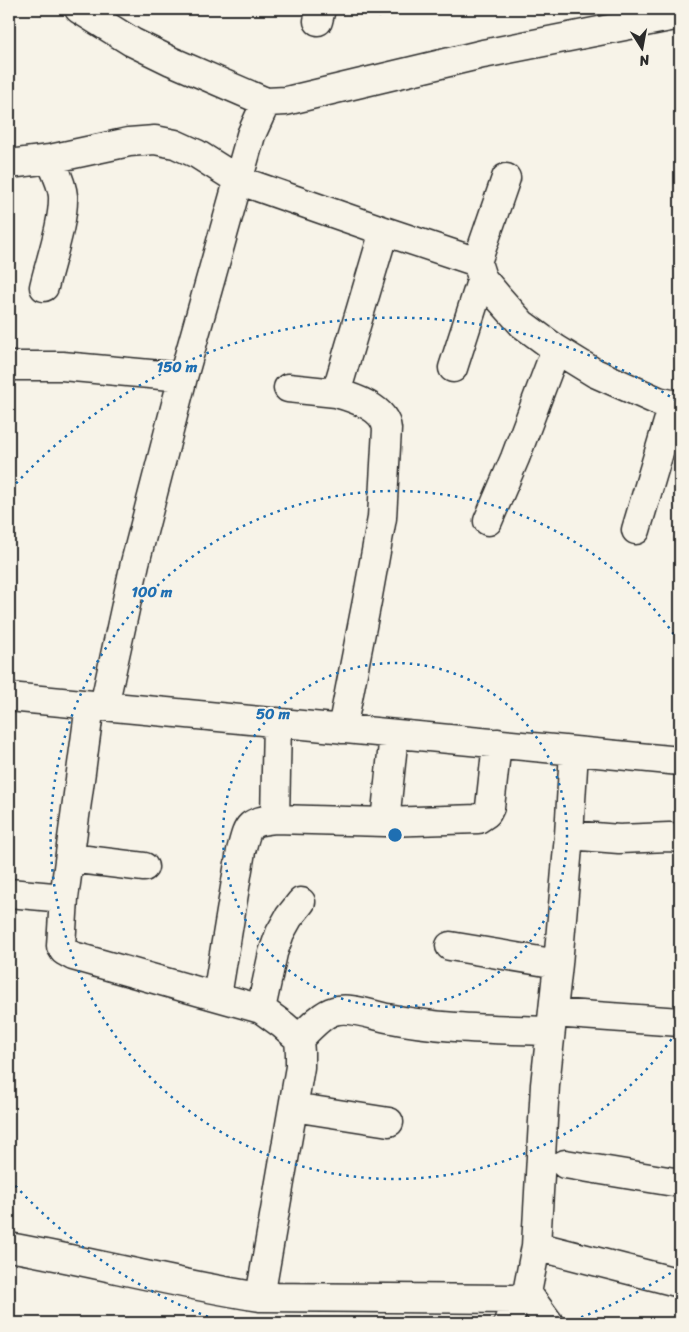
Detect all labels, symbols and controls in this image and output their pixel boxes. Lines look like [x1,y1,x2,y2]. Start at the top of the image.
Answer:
north arrow [616,22,666,72]
text: N [637,47,653,74]
text: 150 m [157,354,198,380]
text: 100 m [132,579,173,605]
text: 50 m [256,701,291,727]
centre of rings [386,826,404,844]

